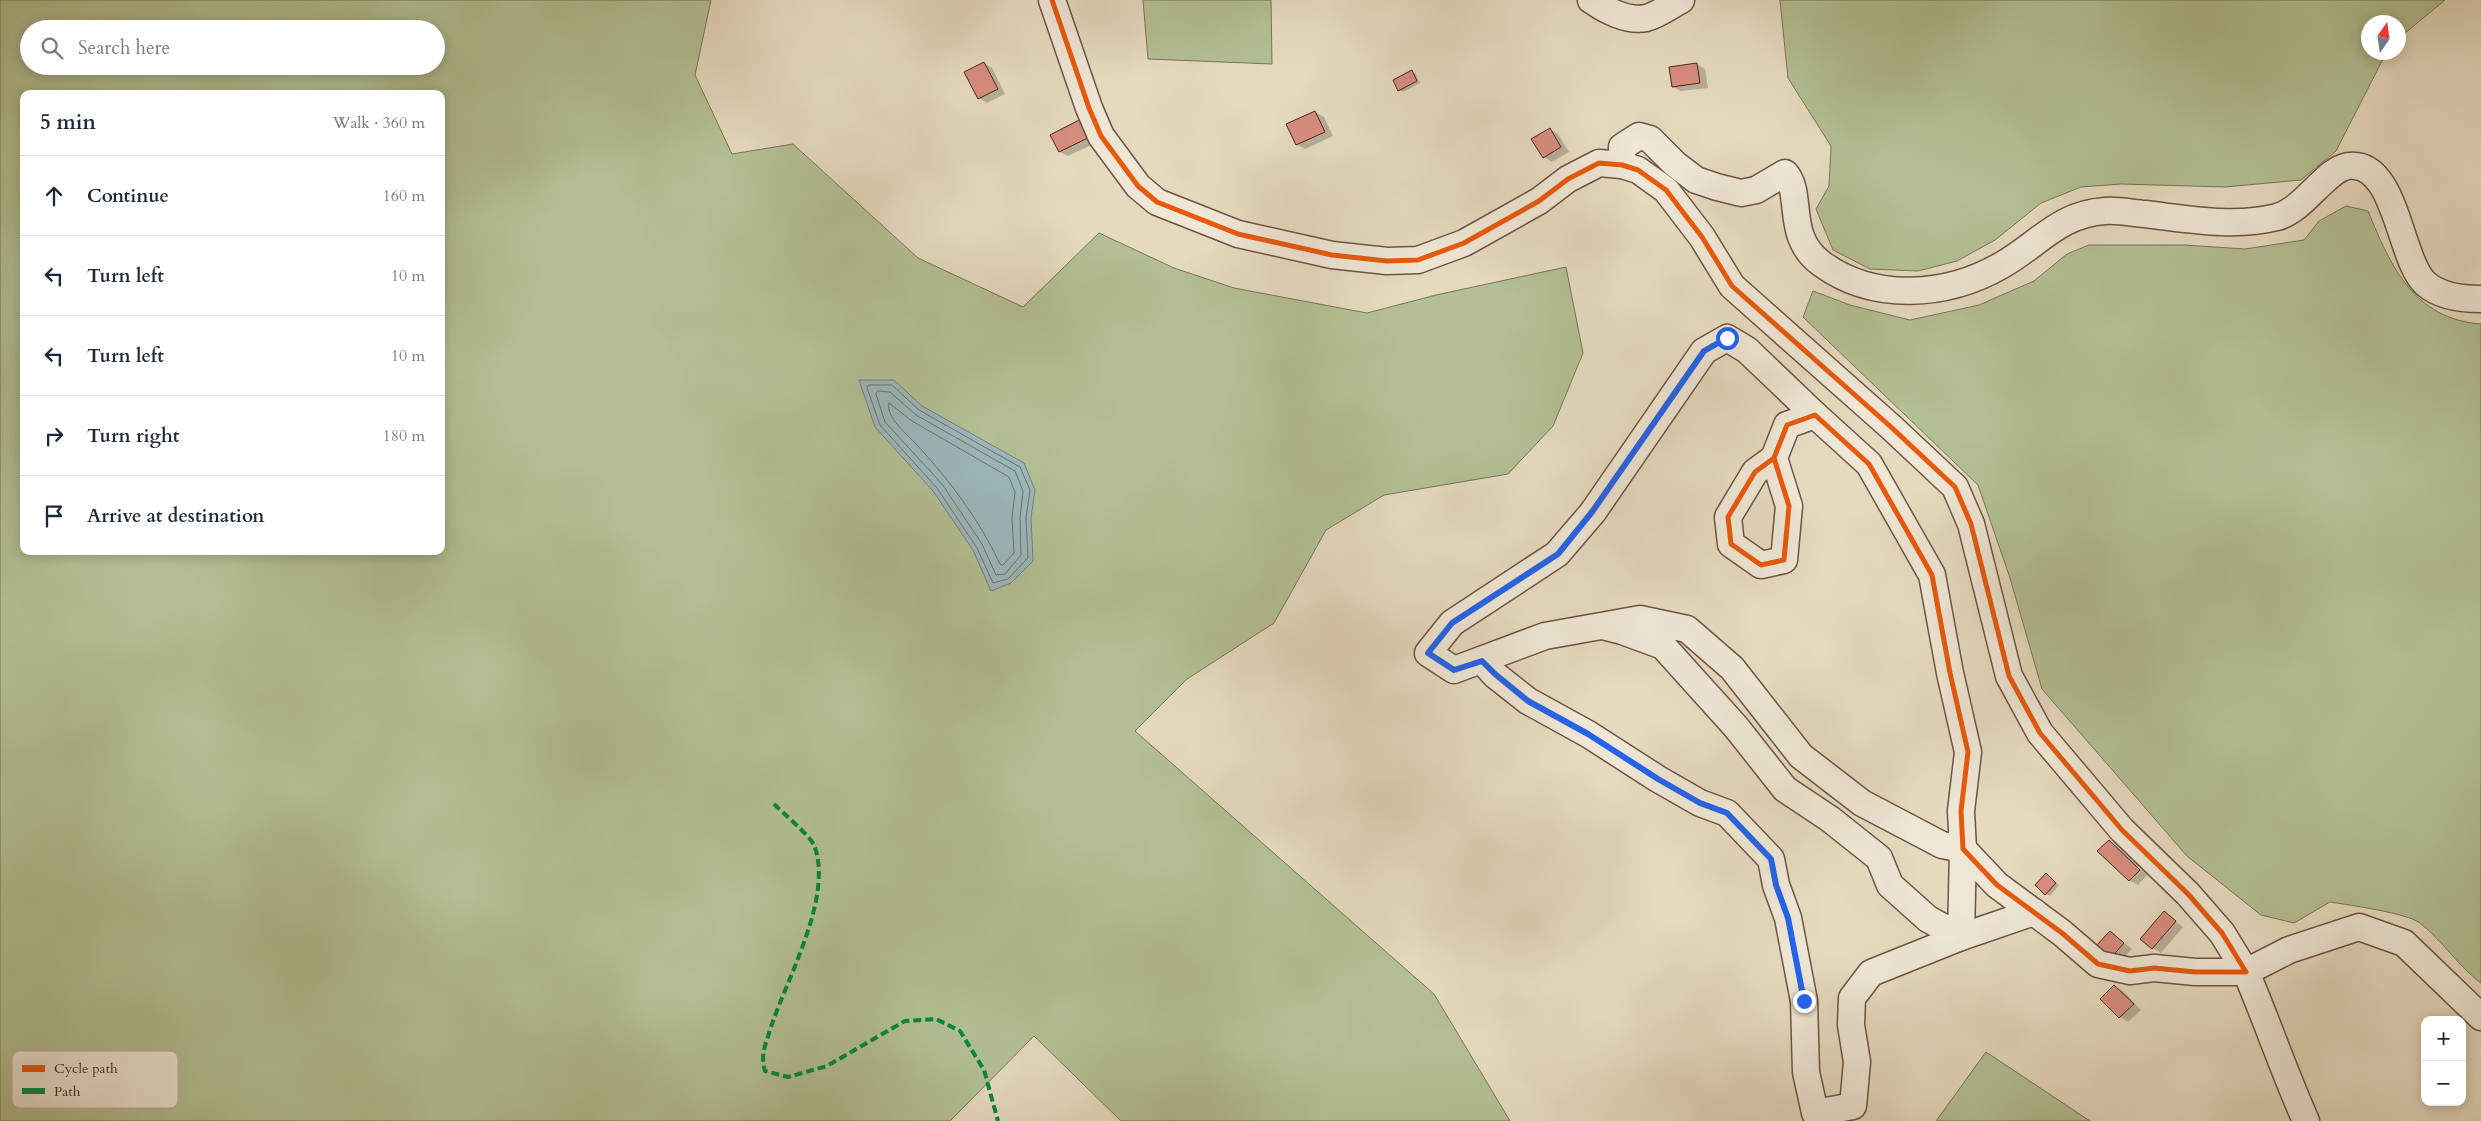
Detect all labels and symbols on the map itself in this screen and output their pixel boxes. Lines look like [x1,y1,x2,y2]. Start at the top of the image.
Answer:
north arrow [2361,15,2406,60]
route start [1716,327,1739,350]
route end [1793,990,1816,1013]
legend [12,1051,178,1108]
text: Cycle path [54,1059,118,1078]
text: Path [54,1082,81,1101]

